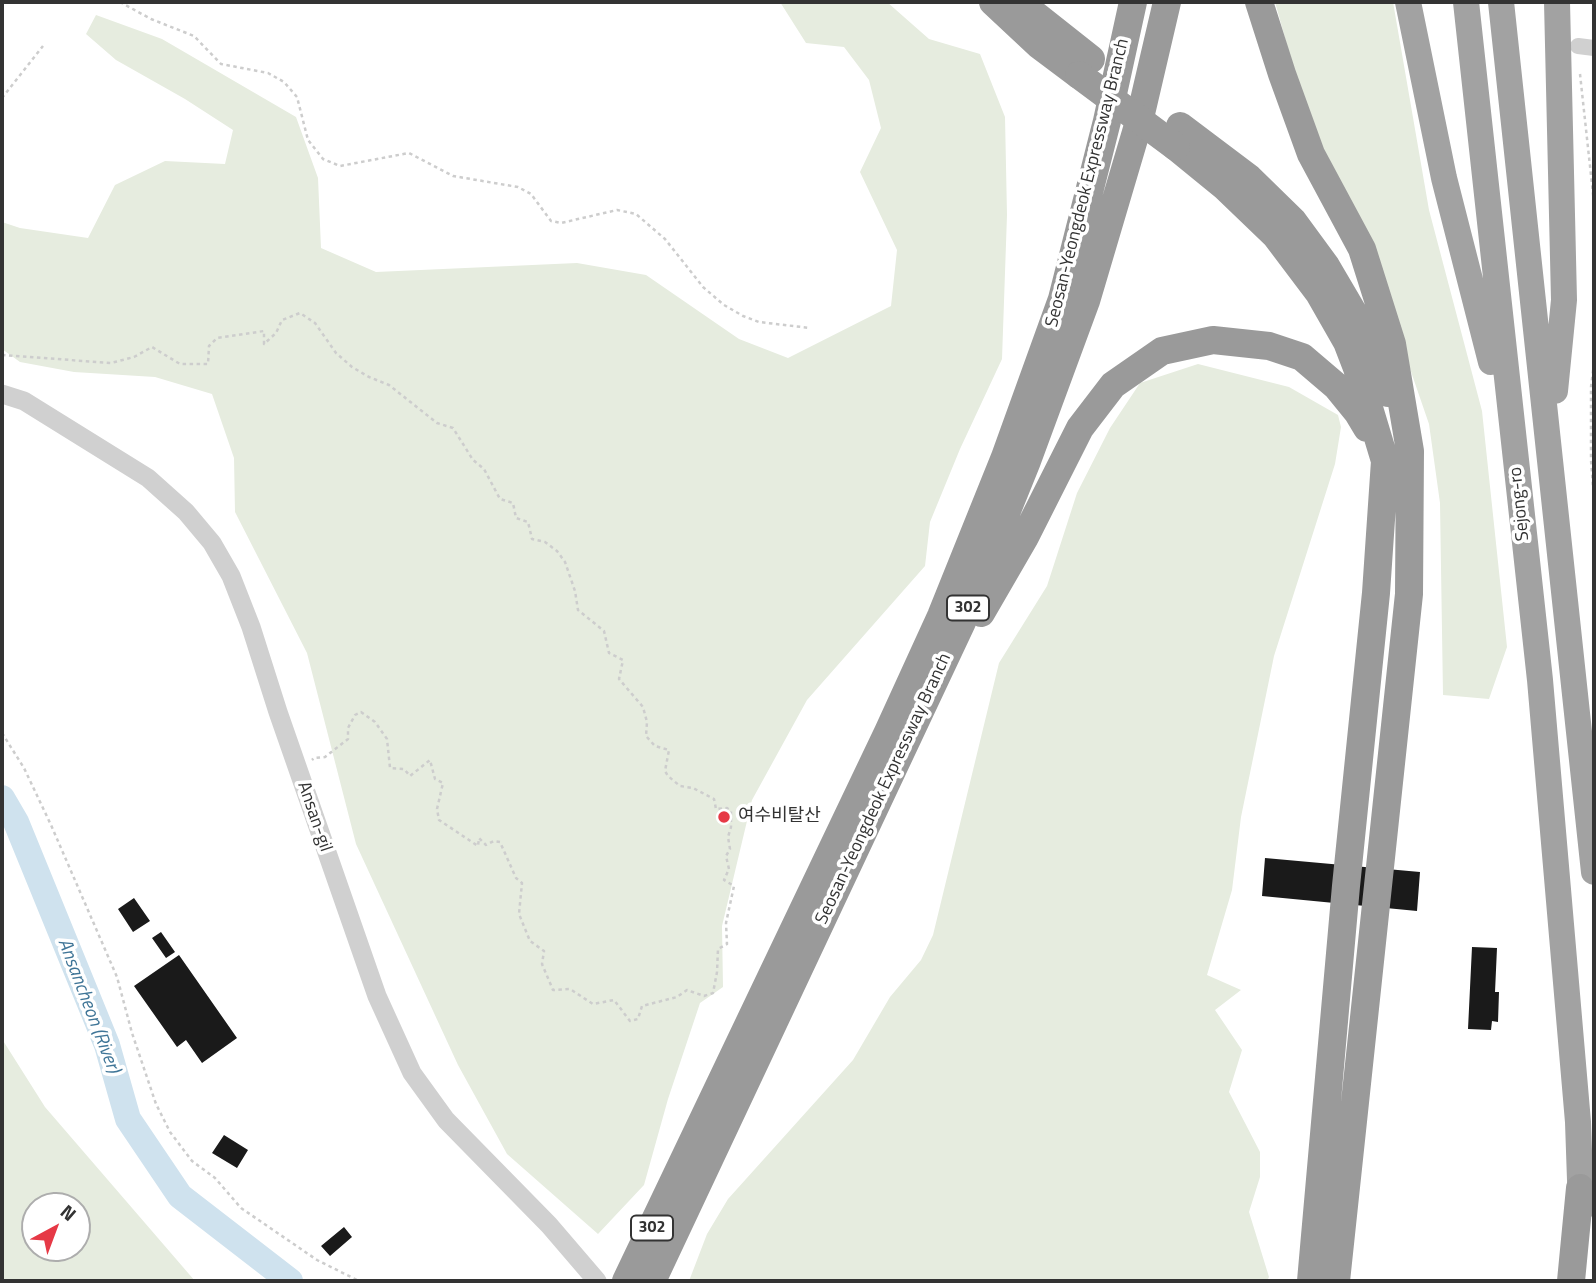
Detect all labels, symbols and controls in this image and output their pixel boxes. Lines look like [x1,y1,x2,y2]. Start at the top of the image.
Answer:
street label: Seosan-Yeongdeok Expressway Branch [1042,36,1134,330]
street label: Sejong-ro [1505,466,1535,542]
road number: 302 [947,596,989,621]
street label: Seosan-Yeongdeok Expressway Branch [812,650,956,928]
street label: Ansan-gil [292,779,336,855]
place label: 여수비탈산 [738,806,821,828]
marker: 여수비탈산 [716,809,732,825]
water label: Ansancheon (River) [52,936,124,1076]
north arrow [21,1192,91,1262]
text: N [54,1197,83,1228]
road number: 302 [631,1216,673,1240]

